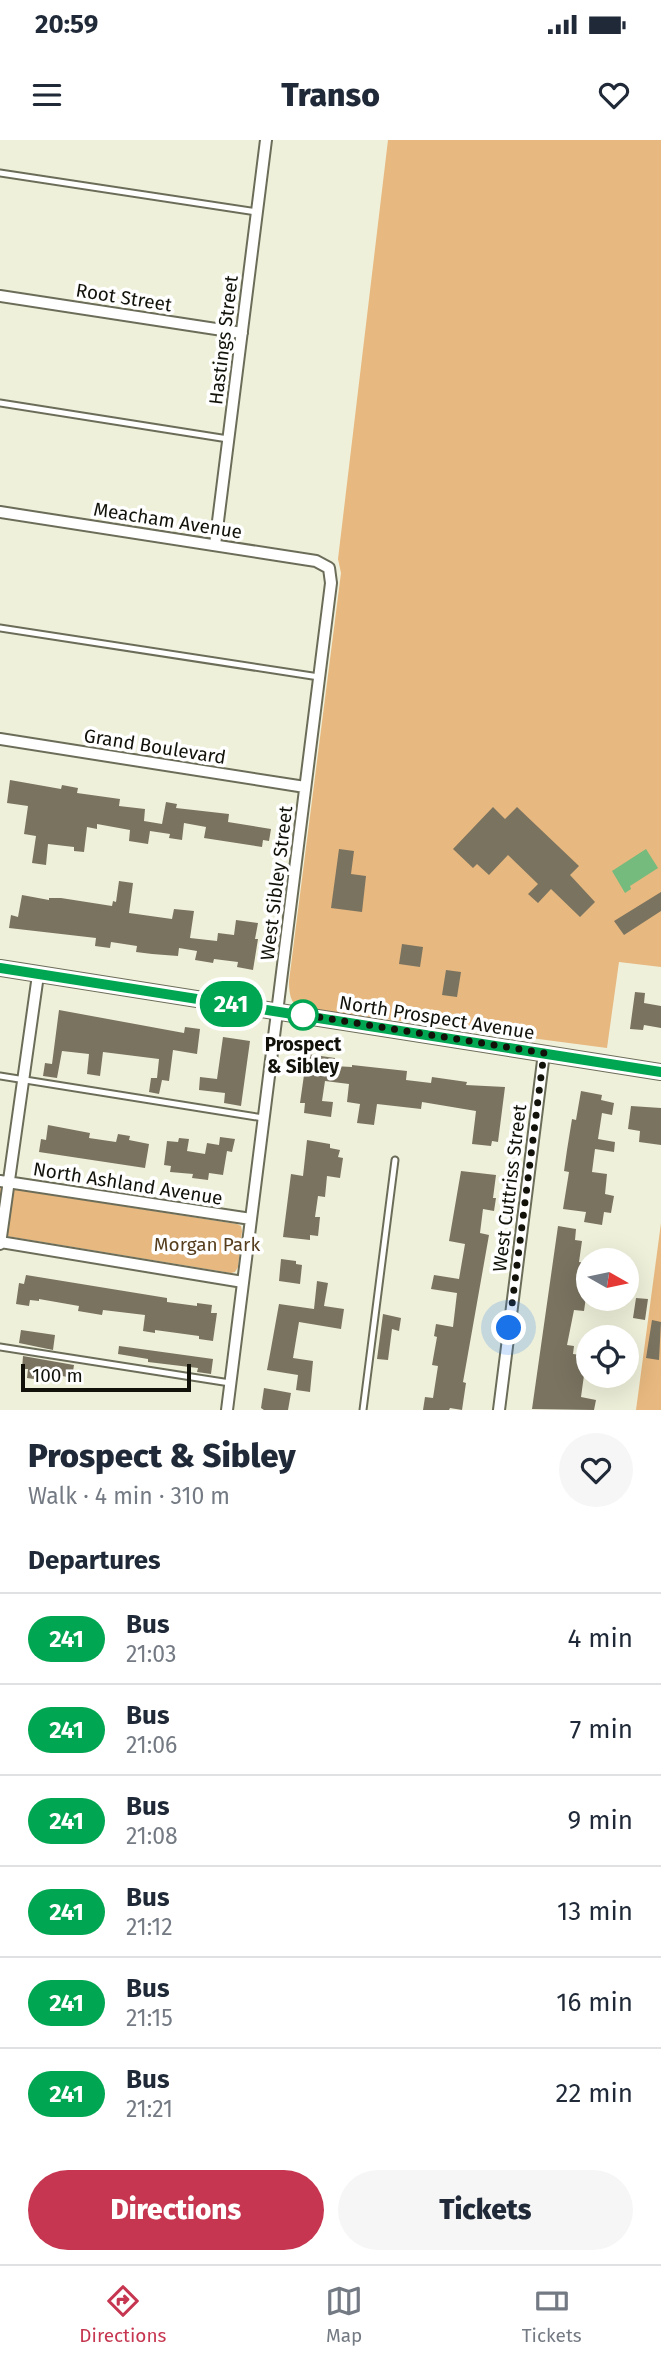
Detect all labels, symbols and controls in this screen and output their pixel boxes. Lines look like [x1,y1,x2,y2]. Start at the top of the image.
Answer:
text: 20:59 [35,9,98,40]
icon: menu [28,76,66,114]
text: Transo [281,76,380,114]
icon: heart [595,76,633,114]
street label: Hastings Street [204,274,243,406]
street label: Root Street [74,279,174,316]
street label: Meacham Avenue [92,497,244,544]
street label: Grand Boulevard [82,724,228,769]
street label: West Sibley Street [256,804,297,962]
line badge: 241 [191,981,271,1027]
text: 241 [214,990,248,1018]
street label: North Prospect Avenue [338,991,536,1044]
marker: Prospect & Sibley [288,1000,318,1030]
place label: Prospect & Sibley [265,1033,342,1078]
street label: West Cuttriss Street [488,1103,531,1273]
street label: North Ashland Avenue [31,1157,224,1210]
park label: Morgan Park [154,1233,260,1256]
north arrow [576,1248,639,1311]
map controls [576,1248,639,1388]
your location [491,1310,526,1345]
button: locate [576,1325,639,1388]
scale bar [21,1361,191,1393]
text: 100 m [32,1364,83,1387]
button: heart [559,1433,633,1507]
text: Prospect & Sibley [28,1436,296,1476]
text: Walk · 4 min · 310 m [28,1482,230,1510]
text: Departures [28,1545,161,1576]
text: Bus [126,1609,169,1640]
text: 4 min [567,1623,633,1654]
text: 241 [49,1625,84,1653]
text: 21:03 [126,1640,176,1668]
text: Bus [126,1700,169,1731]
text: 7 min [570,1714,633,1745]
text: 241 [49,1716,84,1744]
text: 21:06 [126,1731,177,1759]
text: Bus [126,1791,169,1822]
text: 9 min [568,1805,633,1836]
text: 241 [49,1807,84,1835]
text: 21:08 [126,1822,178,1850]
text: Bus [126,1882,169,1913]
text: 13 min [557,1896,633,1927]
text: 241 [49,1898,84,1926]
text: 21:12 [126,1913,173,1941]
text: Bus [126,1973,169,2004]
text: 16 min [556,1987,633,2018]
text: 241 [49,1989,84,2017]
text: 21:15 [126,2004,173,2032]
text: Bus [126,2064,169,2095]
text: 22 min [556,2078,633,2109]
text: 241 [49,2080,84,2108]
text: 21:21 [126,2095,173,2123]
button: Directions [28,2170,324,2250]
button: Tickets [338,2170,633,2250]
tab: Directions [79,2282,166,2347]
tab: Map [325,2282,363,2347]
tab: Tickets [522,2282,582,2347]

